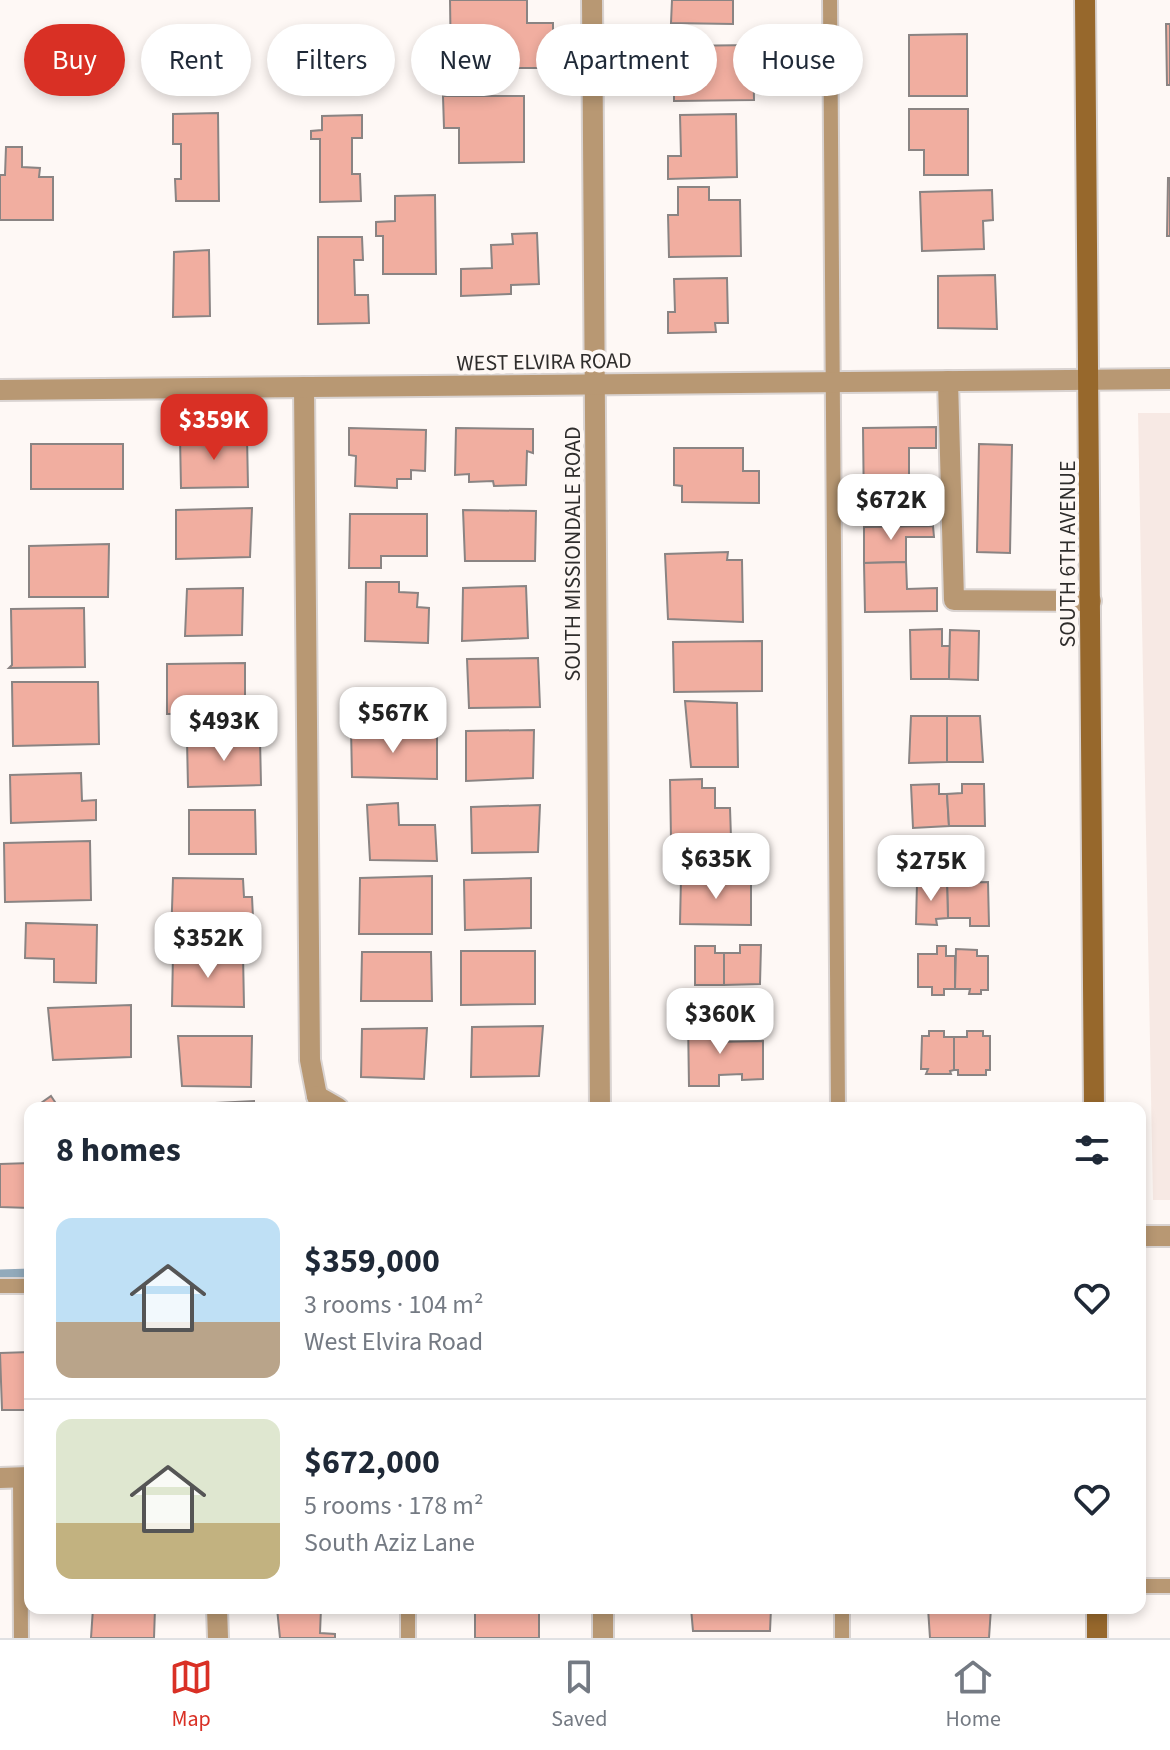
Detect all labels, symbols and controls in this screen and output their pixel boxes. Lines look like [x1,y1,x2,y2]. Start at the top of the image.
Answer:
chip: Buy [24,24,125,96]
chip: Rent [141,24,251,96]
chip: Filters [267,24,395,96]
chip: New [411,24,520,96]
chip: Apartment [536,24,717,96]
chip: House [733,24,863,96]
street label: WEST ELVIRA ROAD [456,344,632,380]
pin: $359K [158,394,270,462]
text: $359K [179,401,249,438]
street label: SOUTH MISSIONDALE ROAD [557,426,589,682]
street label: SOUTH 6TH AVENUE [1052,460,1084,648]
pin: $672K [835,474,947,542]
text: $672K [856,481,926,518]
pin: $567K [337,687,449,755]
text: $567K [358,694,428,731]
pin: $493K [168,695,280,763]
text: $493K [189,702,259,739]
pin: $635K [660,833,772,901]
pin: $275K [875,835,987,903]
text: $635K [681,840,751,877]
text: $275K [896,842,966,879]
pin: $352K [152,912,264,980]
text: $352K [173,919,243,956]
pin: $360K [664,988,776,1056]
text: $360K [685,995,755,1032]
text: 8 homes [56,1126,181,1175]
icon: filters [1070,1128,1114,1172]
text: $359,000 [304,1237,440,1286]
icon: home [120,1250,216,1346]
icon: heart [1070,1276,1114,1320]
text: 3 rooms · 104 m² [304,1286,483,1323]
text: West Elvira Road [304,1323,483,1360]
text: $672,000 [304,1438,440,1487]
icon: home [120,1451,216,1547]
icon: heart [1070,1477,1114,1521]
text: 5 rooms · 178 m² [304,1487,483,1524]
text: South Aziz Lane [304,1524,475,1561]
tab: Map [169,1655,213,1735]
tab: Saved [551,1655,607,1735]
tab: Home [946,1655,1001,1735]

